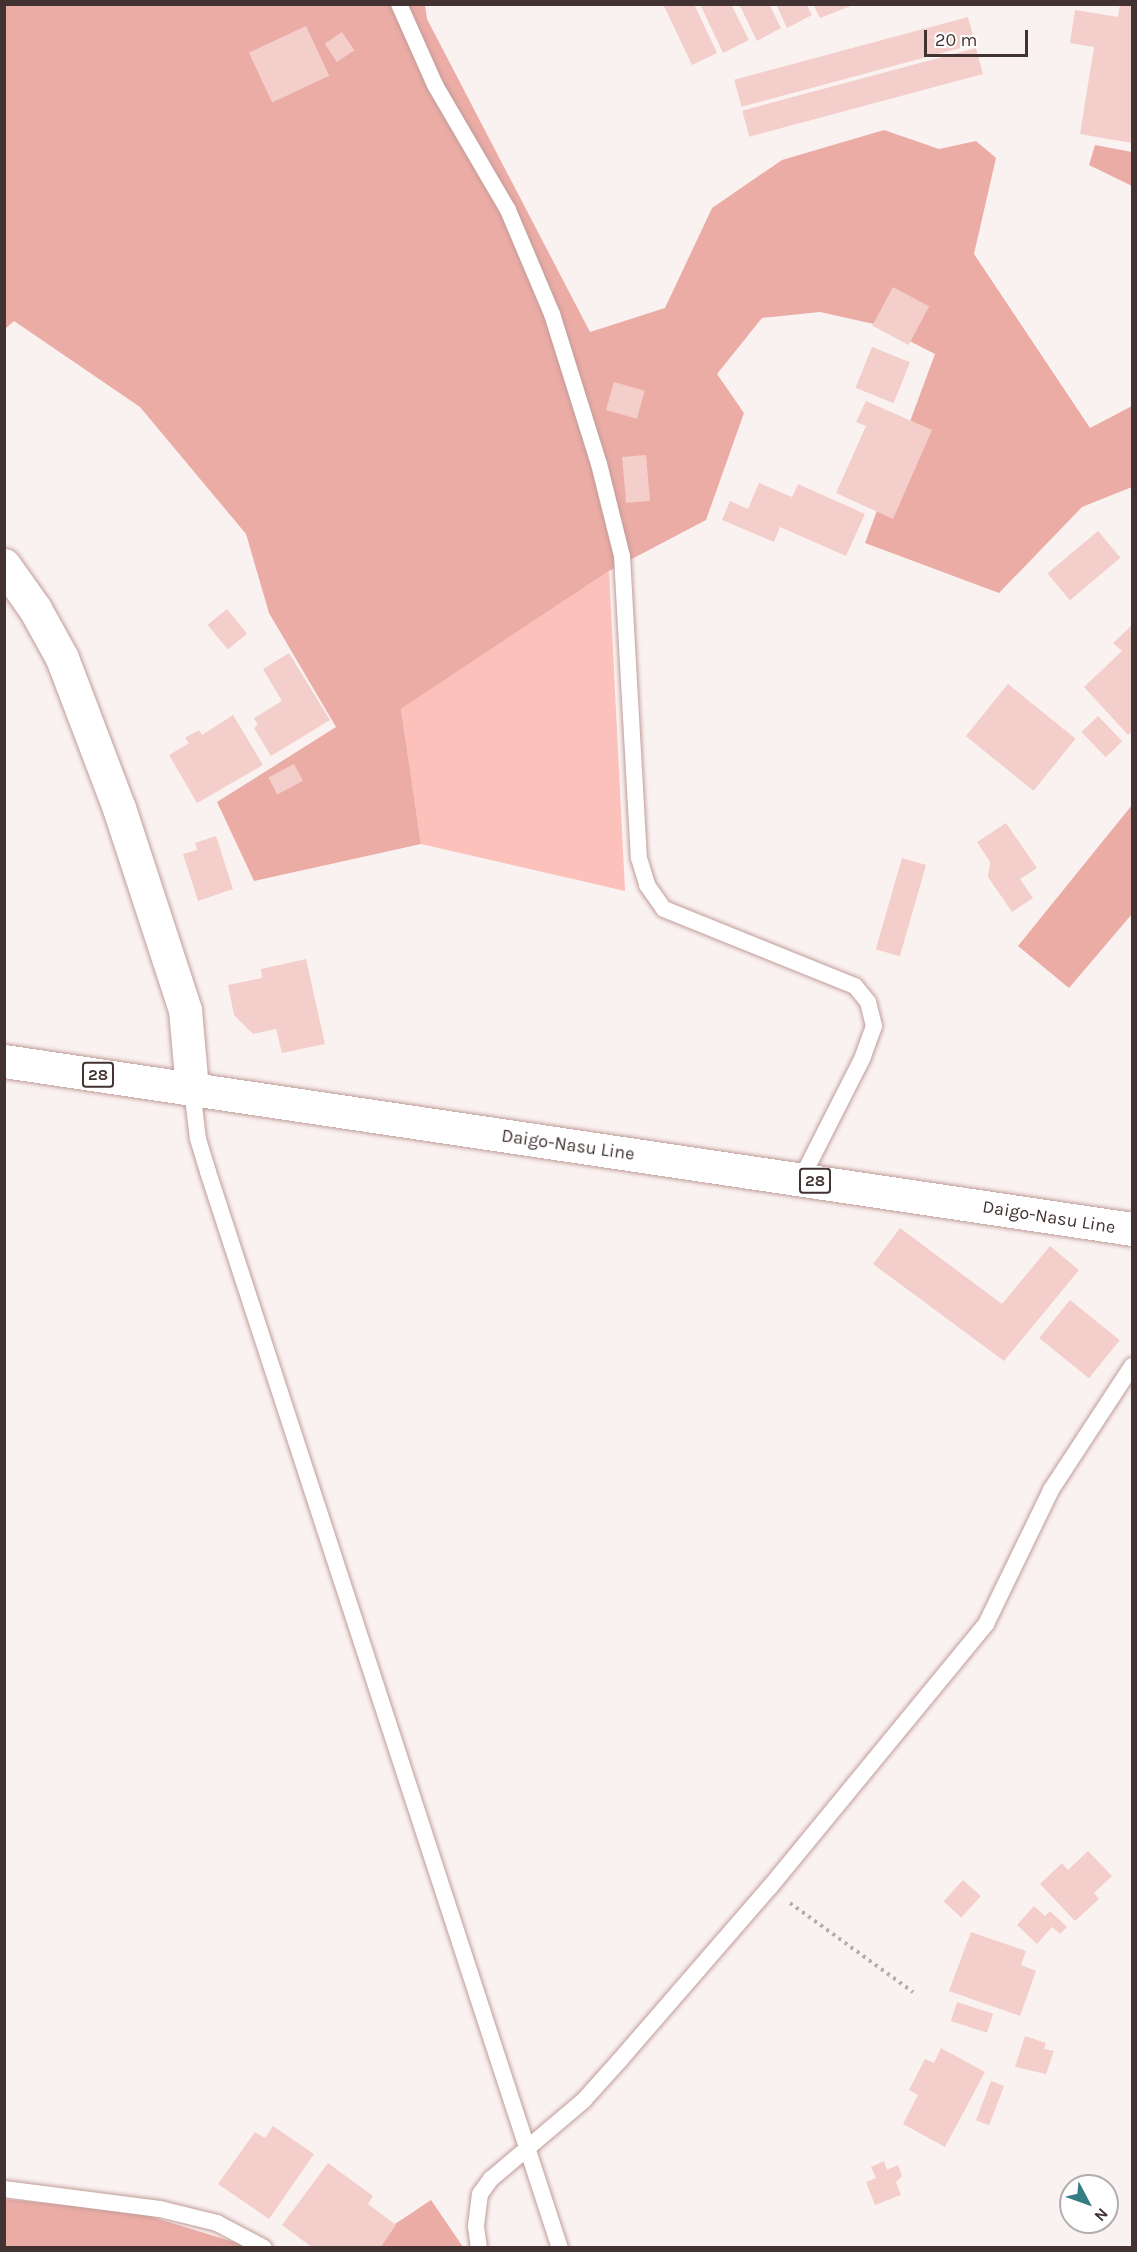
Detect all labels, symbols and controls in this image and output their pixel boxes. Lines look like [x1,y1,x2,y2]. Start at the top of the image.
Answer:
scale bar [927,18,1030,56]
text: 20 m [935,29,977,51]
road number: 28 [82,1062,114,1088]
street label: Daigo-Nasu Line [500,1125,636,1165]
road number: 28 [798,1168,832,1194]
street label: Daigo-Nasu Line [981,1196,1117,1238]
north arrow [1059,2174,1119,2234]
text: N [1091,2204,1112,2225]

